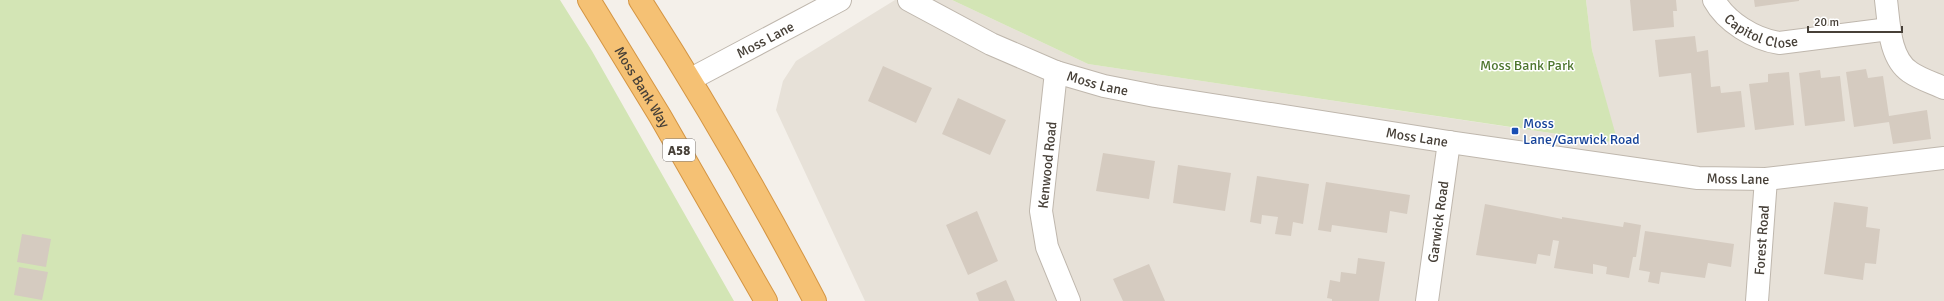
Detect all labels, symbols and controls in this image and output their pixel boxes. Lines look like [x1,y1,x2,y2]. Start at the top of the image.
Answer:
scale bar [1808,8,1902,34]
street label: Capitol Close [1720,10,1799,52]
text: 20 m [1814,15,1839,30]
street label: Moss Lane [734,18,797,62]
street label: Moss Bank Way [611,44,673,131]
park label: Moss Bank Park [1480,57,1574,74]
street label: Moss Lane [1065,68,1130,100]
place label: Moss Lane/Garwick Road [1523,115,1640,148]
street label: Kenwood Road [1034,121,1061,209]
street label: Moss Lane [1385,124,1449,151]
marker: Moss Lane/Garwick Road [1510,126,1520,136]
road number: A58 [663,139,695,161]
street label: Moss Lane [1706,170,1770,188]
street label: Garwick Road [1424,180,1453,264]
street label: Forest Road [1751,205,1773,276]

